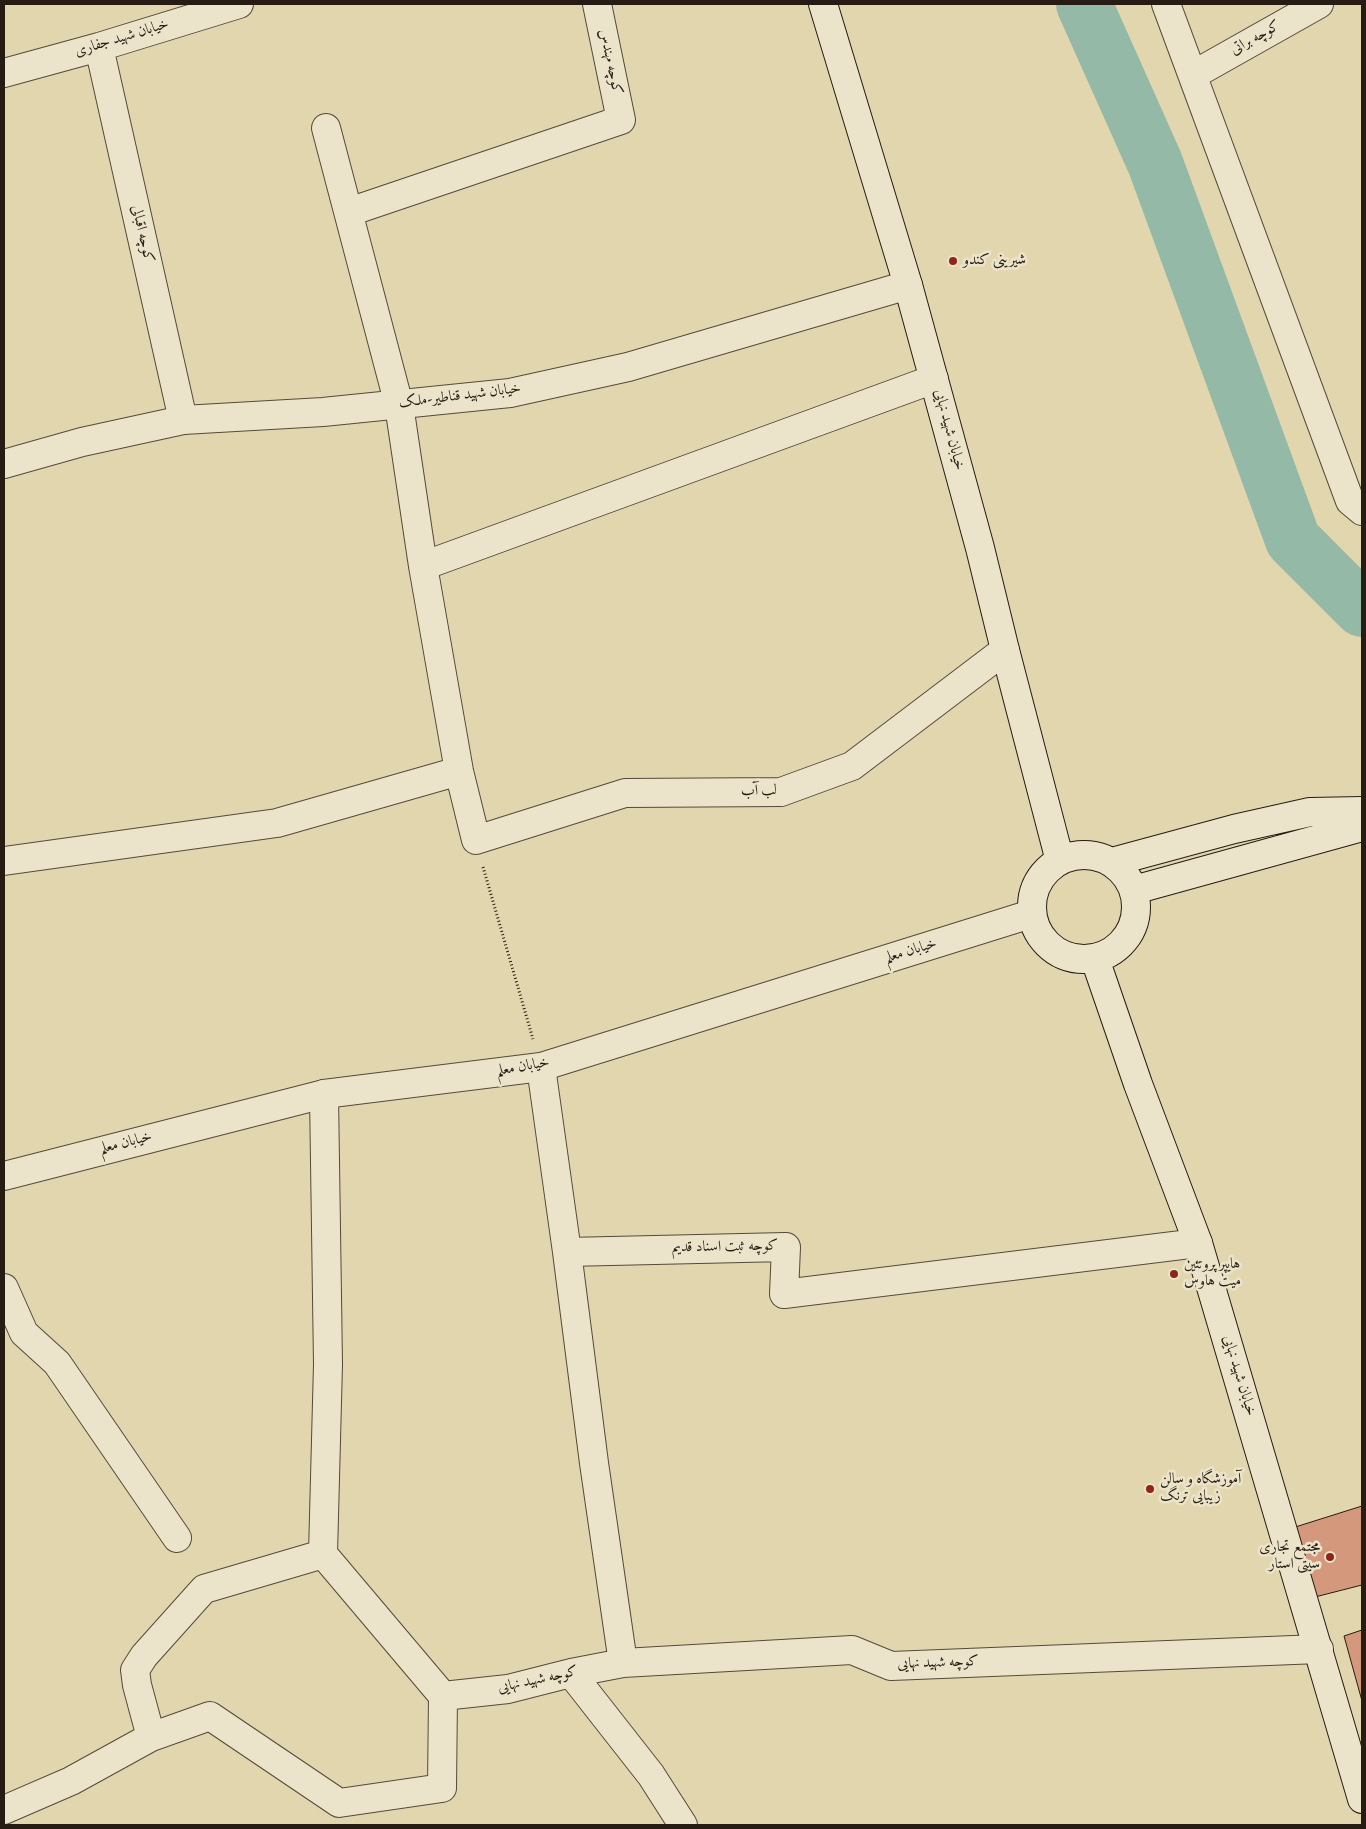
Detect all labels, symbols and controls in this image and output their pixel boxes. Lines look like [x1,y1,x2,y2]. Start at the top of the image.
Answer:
street label: خیابان شهید جفاری [73,16,171,62]
street label: کوچه براتی [1228,18,1284,60]
street label: کوچه مهندس [593,28,625,96]
street label: کوچه اقبالی [126,203,156,265]
place label: شیرینی کندو [963,252,1026,270]
marker: شیرینی کندو [947,255,959,267]
street label: خیابان شهید قناطیر-ملک [398,381,522,413]
street label: خیابان شهید نهایی [929,387,967,473]
street label: لب آب [741,782,777,802]
street label: خیابان معلم [883,936,939,968]
street label: خیابان معلم [495,1054,551,1082]
street label: خیابان معلم [98,1129,154,1159]
street label: کوچه ثبت اسناد قدیم [672,1238,778,1258]
place label: هایپر پروتئین میت هاوس [1184,1256,1241,1291]
marker: هایپر پروتئین میت هاوس [1168,1268,1180,1280]
street label: خیابان شهید نهایی [1217,1334,1259,1418]
place label: آموزشگاه و سالن زیبایی ترنگ [1160,1471,1241,1506]
marker: آموزشگاه و سالن زیبایی ترنگ [1144,1483,1156,1495]
place label: مجتمع تجاری سیتی استار [1259,1539,1320,1574]
marker: مجتمع تجاری سیتی استار [1324,1551,1336,1563]
street label: کوچه شهید نهایی [897,1654,979,1674]
street label: کوچه شهید نهایی [496,1664,580,1698]

